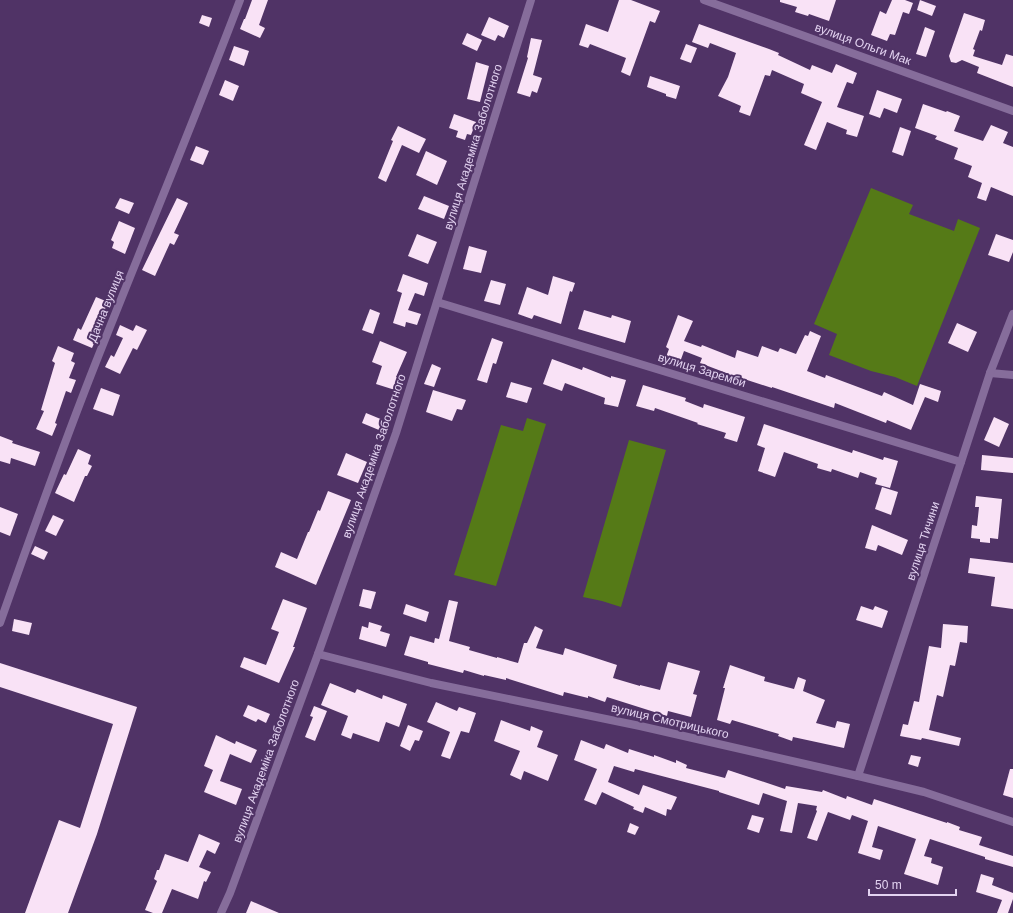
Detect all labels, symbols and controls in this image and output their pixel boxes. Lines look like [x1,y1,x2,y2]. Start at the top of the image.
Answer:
street label: вулиця Ольги Мак [813,20,914,68]
street label: вулиця Академіка Заболотного [441,62,505,232]
street label: Дачна вулиця [85,268,127,344]
street label: вулиця Заремби [656,350,748,390]
street label: вулиця Академіка Заболотного [339,372,409,540]
street label: вулиця Тичини [904,500,942,582]
street label: вулиця Академіка Заболотного [230,677,302,845]
street label: вулиця Смотрицького [610,701,731,741]
scale bar [869,871,956,897]
text: 50 m [875,878,902,892]

